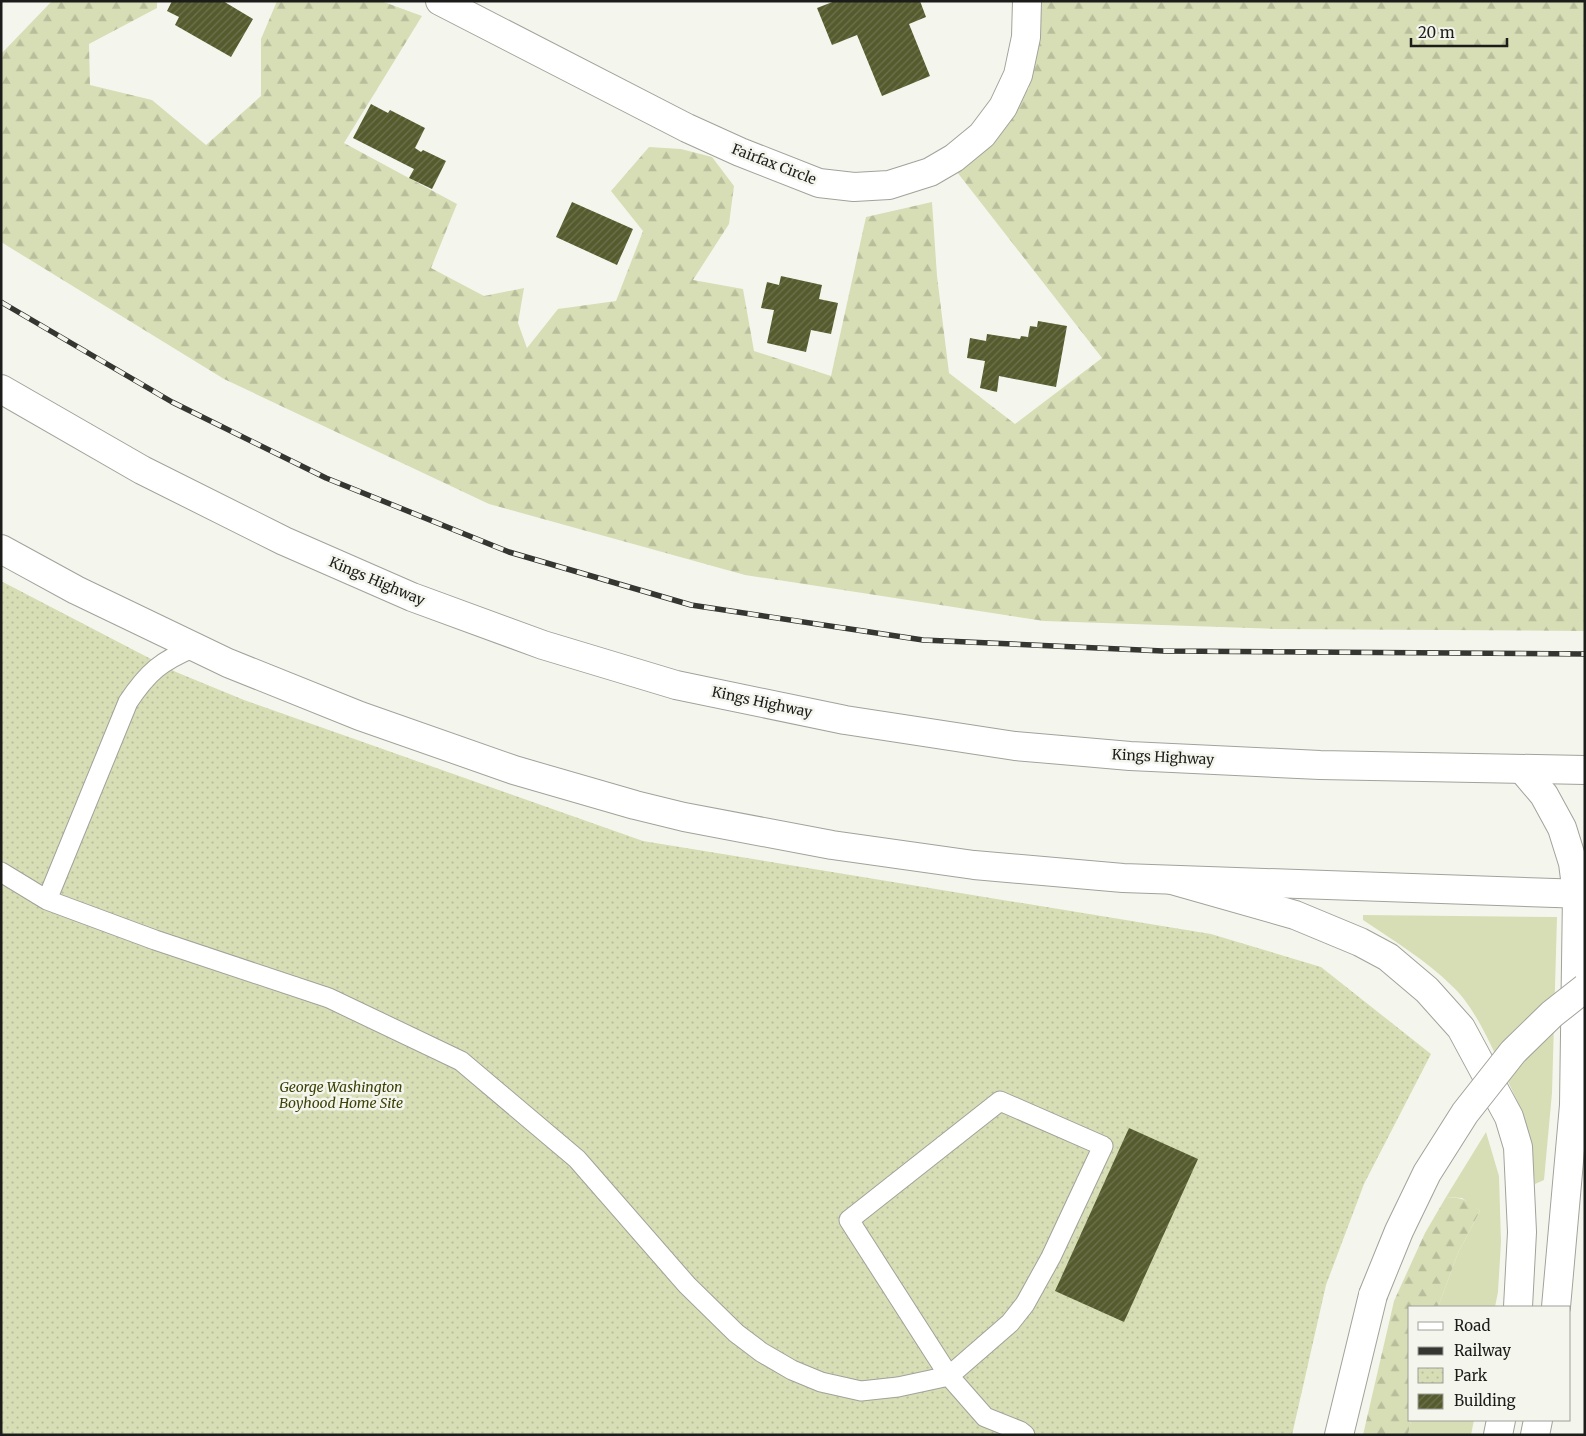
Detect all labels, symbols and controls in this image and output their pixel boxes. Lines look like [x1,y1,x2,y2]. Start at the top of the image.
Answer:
scale bar [1411,15,1507,47]
text: 20 m [1418,23,1455,42]
street label: Fairfax Circle [729,140,819,188]
street label: Kings Highway [326,553,428,610]
street label: Kings Highway [710,683,815,722]
street label: Kings Highway [1111,745,1215,769]
park label: George Washington Boyhood Home Site [279,1078,403,1112]
legend [1408,1306,1571,1421]
text: Road [1454,1316,1490,1335]
text: Railway [1454,1341,1511,1360]
text: Park [1454,1366,1488,1385]
text: Building [1454,1391,1516,1410]

